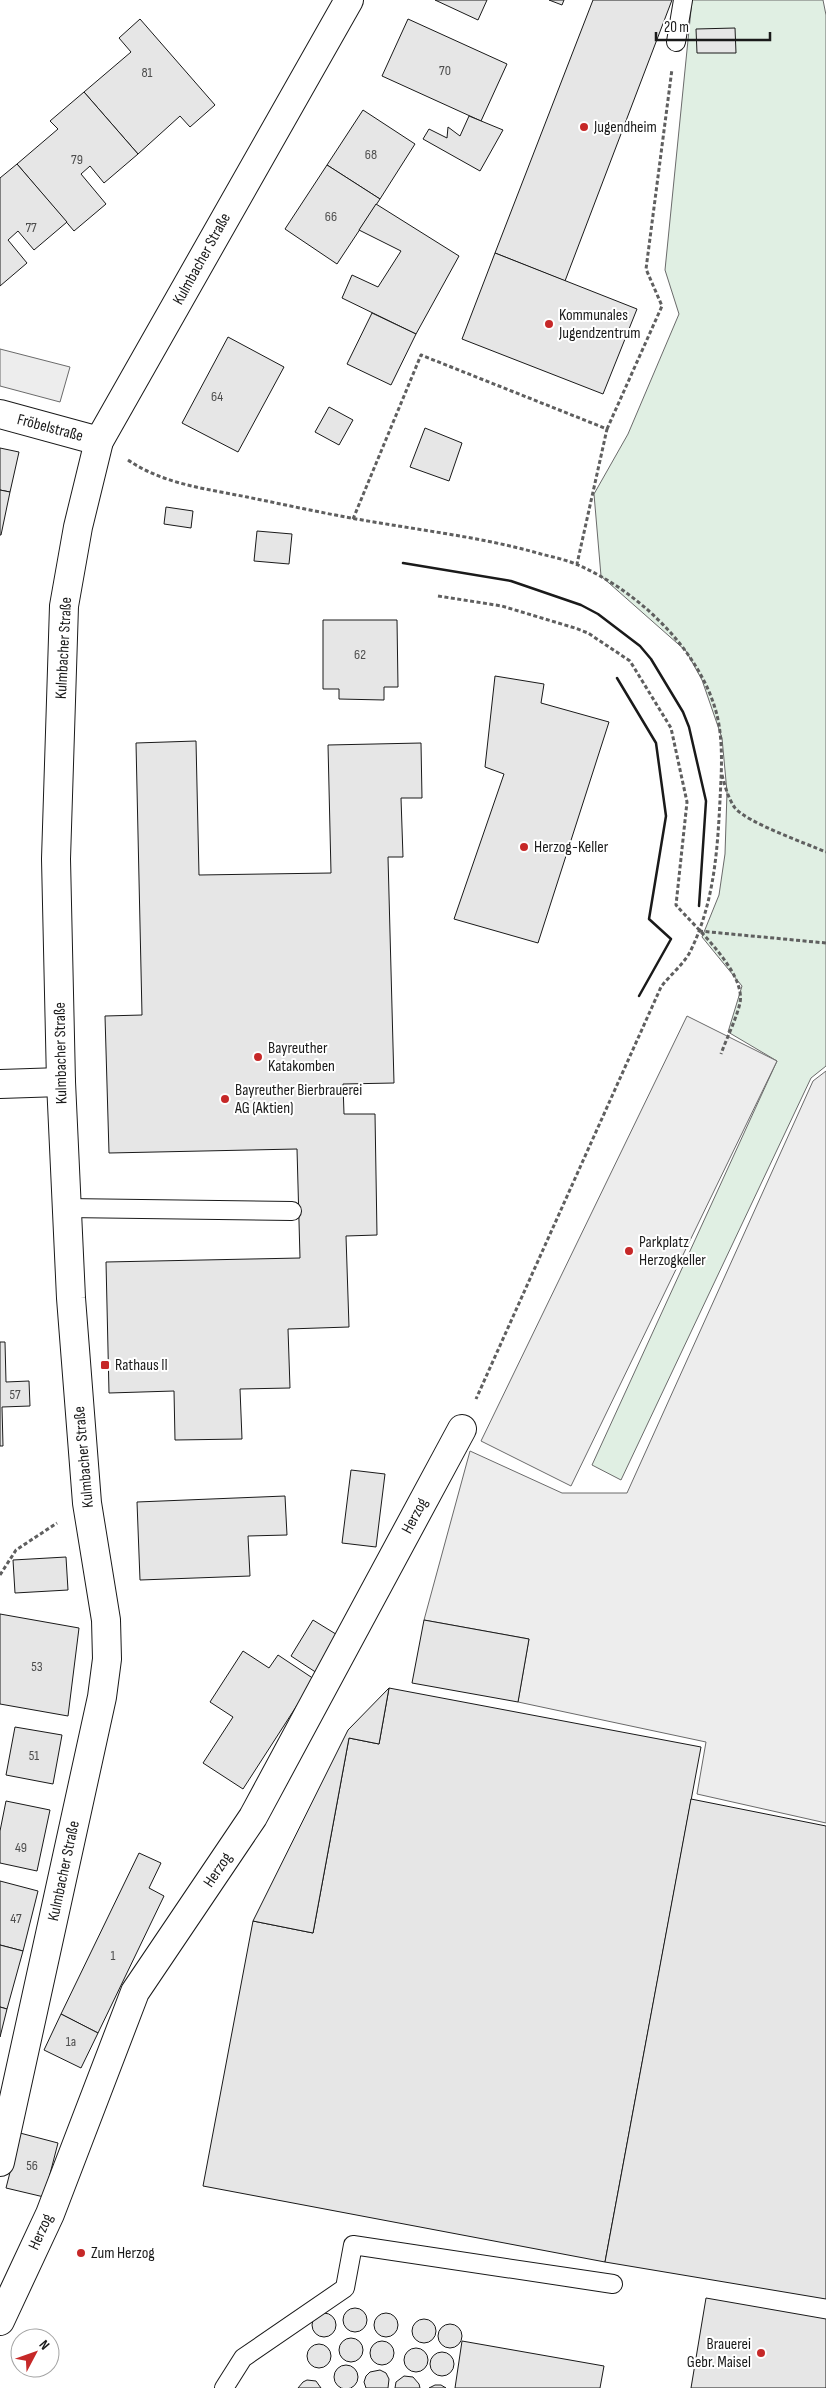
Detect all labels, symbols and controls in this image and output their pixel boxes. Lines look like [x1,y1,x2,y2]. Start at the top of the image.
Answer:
scale bar [656,10,770,42]
text: 20 m [664,18,689,37]
house number: 70 [439,62,451,79]
house number: 81 [141,64,153,81]
place label: Jugendheim [593,118,657,137]
marker: Jugendheim [578,121,590,133]
house number: 68 [365,146,377,163]
house number: 79 [71,151,83,168]
house number: 66 [325,208,337,225]
street label: Kulmbacher Straße [169,210,235,308]
house number: 77 [25,219,37,236]
place label: Kommunales Jugendzentrum [558,306,641,343]
marker: Kommunales Jugendzentrum [543,318,555,330]
house number: 64 [211,388,223,405]
street label: Fröbelstraße [15,410,85,446]
street label: Kulmbacher Straße [52,597,76,699]
house number: 62 [354,646,366,663]
place label: Herzog-Keller [534,838,609,857]
marker: Herzog-Keller [518,841,530,853]
street label: Kulmbacher Straße [51,1002,71,1104]
place label: Bayreuther Katakomben [268,1039,335,1076]
marker: Bayreuther Katakomben [252,1051,264,1063]
place label: Bayreuther Bierbrauerei AG (Aktien) [234,1081,362,1118]
marker: Bayreuther Bierbrauerei AG (Aktien) [219,1093,231,1105]
place label: Parkplatz Herzogkeller [639,1233,706,1270]
marker: Parkplatz Herzogkeller [623,1245,635,1257]
place label: Rathaus II [115,1356,168,1375]
marker: Rathaus II [99,1359,111,1371]
house number: 57 [9,1386,21,1403]
street label: Kulmbacher Straße [70,1405,98,1509]
street label: Herzog [398,1495,432,1537]
house number: 53 [31,1658,43,1675]
house number: 51 [29,1747,39,1764]
street label: Kulmbacher Straße [44,1819,84,1923]
house number: 49 [15,1839,27,1856]
street label: Herzog [200,1849,236,1891]
house number: 47 [10,1910,22,1927]
house number: 1 [111,1947,116,1964]
house number: 1a [66,2033,76,2050]
house number: 56 [26,2157,38,2174]
street label: Herzog [25,2211,57,2253]
place label: Zum Herzog [91,2244,155,2263]
marker: Zum Herzog [75,2247,87,2259]
north arrow [10,2328,60,2378]
place label: Brauerei Gebr. Maisel [687,2335,751,2372]
text: N [36,2336,53,2353]
marker: Brauerei Gebr. Maisel [755,2347,767,2359]

